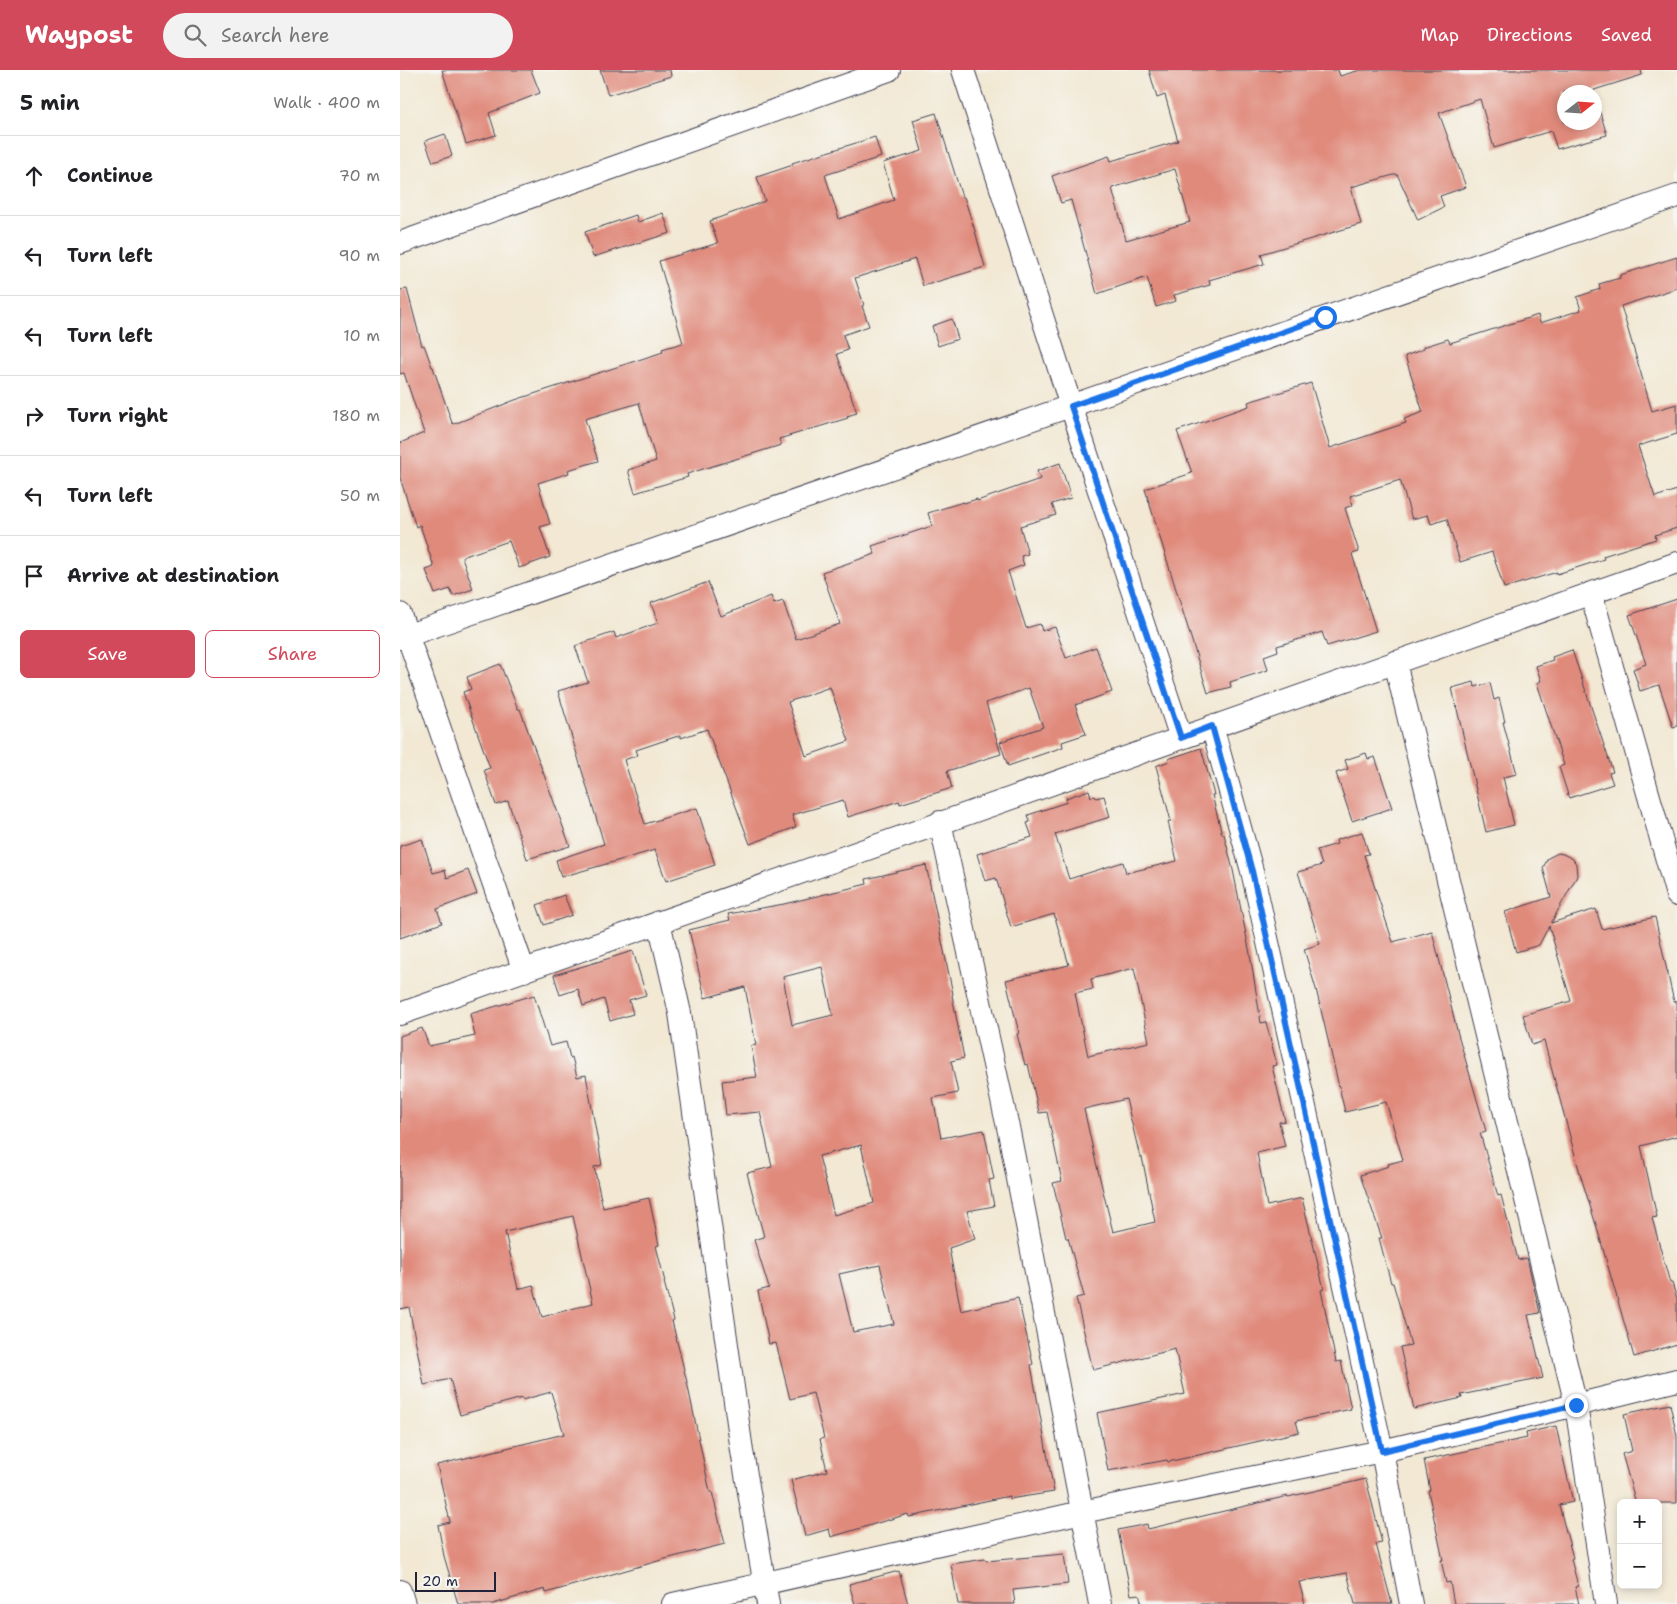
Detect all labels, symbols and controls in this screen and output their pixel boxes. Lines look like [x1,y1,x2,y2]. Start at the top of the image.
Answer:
search box [163,13,513,58]
text: Waypost [25,19,133,51]
icon: search [181,21,209,49]
text: Search here [221,23,329,48]
text: Map [1421,23,1459,47]
text: Directions [1487,23,1573,47]
text: Saved [1601,23,1652,47]
north arrow [1557,85,1602,130]
text: 5 min [20,89,80,117]
text: Walk · 400 m [273,92,380,113]
icon: ahead [20,162,48,190]
text: Continue [67,163,153,188]
text: 70 m [339,165,380,186]
icon: left [20,242,48,270]
text: Turn left [67,243,153,268]
text: 90 m [339,245,380,266]
route start [1314,306,1337,329]
icon: left [20,322,48,350]
text: Turn left [67,323,153,348]
text: 10 m [343,325,380,346]
icon: right [20,402,48,430]
text: Turn right [67,403,168,428]
text: 180 m [332,405,380,426]
icon: left [20,482,48,510]
text: Turn left [67,483,153,508]
text: 50 m [340,485,380,506]
icon: arrive [20,562,48,590]
text: Arrive at destination [67,563,279,588]
button: Save [20,630,195,678]
button: Share [205,630,380,678]
route end [1565,1394,1588,1417]
map controls [1617,1499,1662,1589]
button: + [1617,1499,1662,1544]
button: − [1617,1544,1662,1589]
scale bar [415,1569,496,1592]
text: 20 m [422,1572,458,1590]

